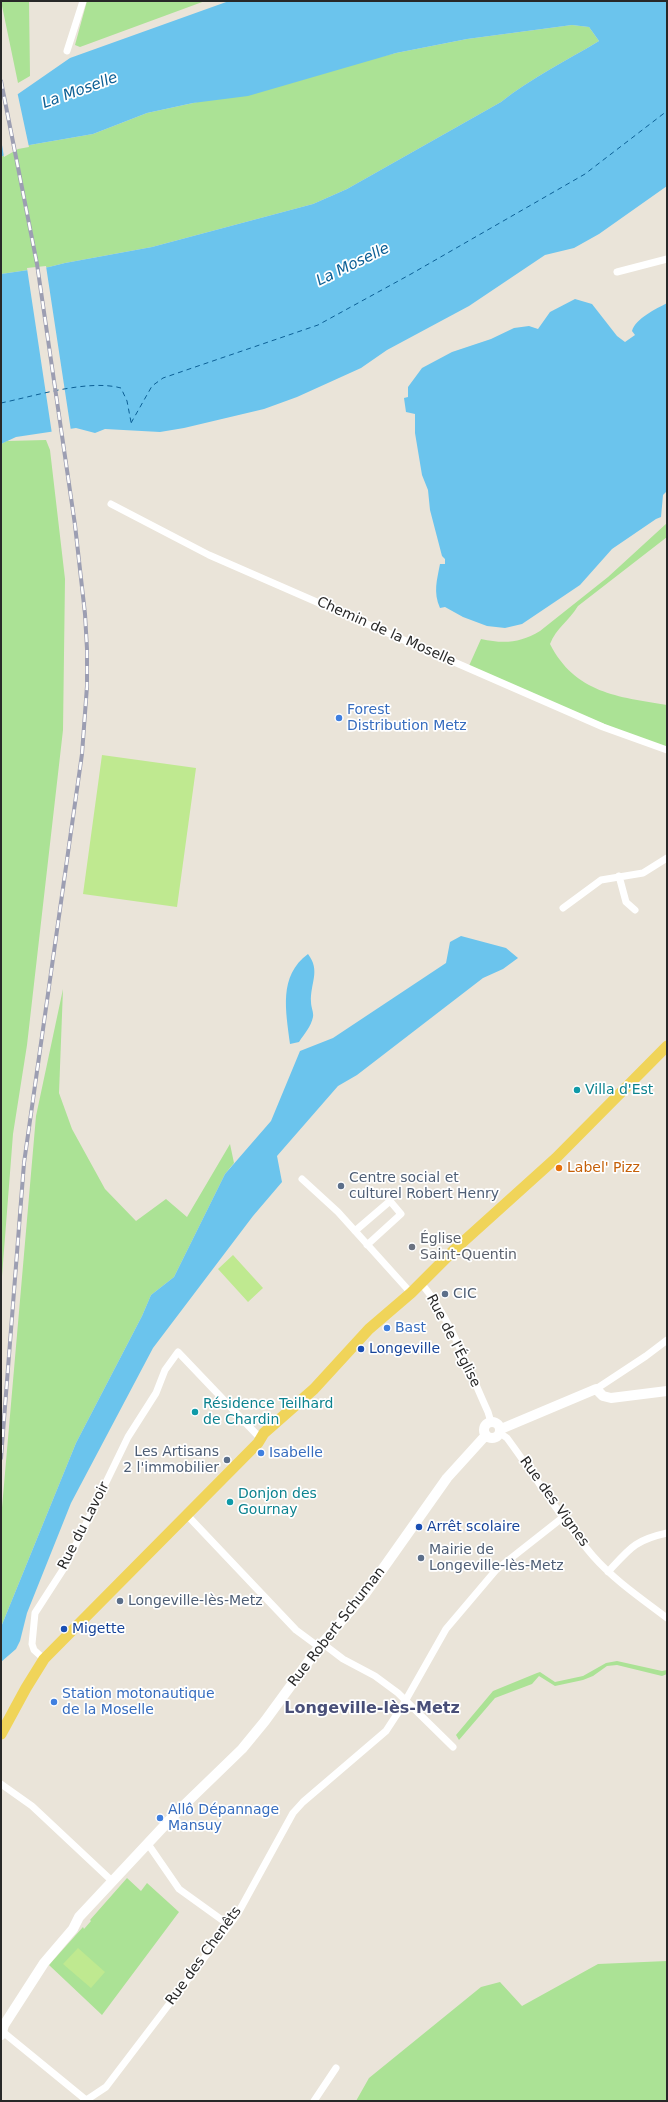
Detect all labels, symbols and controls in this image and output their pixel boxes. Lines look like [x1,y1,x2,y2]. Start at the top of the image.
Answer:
water label: La Moselle [40,69,120,113]
water label: La Moselle [314,240,392,290]
street label: Chemin de la Moselle [314,594,458,670]
place label: Forest Distribution Metz [347,702,467,734]
marker: Forest Distribution Metz [334,713,344,723]
place label: Villa d'Est [585,1082,653,1098]
marker: Villa d'Est [572,1085,582,1095]
place label: Label' Pizz [567,1160,640,1176]
marker: Label' Pizz [554,1163,564,1173]
place label: Centre social et culturel Robert Henry [349,1170,499,1202]
marker: Centre social et culturel Robert Henry [336,1181,346,1191]
place label: Église Saint-Quentin [420,1231,517,1264]
marker: Église Saint-Quentin [407,1242,417,1252]
place label: CIC [453,1286,477,1302]
marker: CIC [440,1289,450,1299]
street label: Rue de l'Église [422,1292,484,1390]
place label: Bast [395,1320,426,1336]
marker: Bast [382,1323,392,1333]
place label: Longeville [369,1341,440,1357]
marker: Longeville [356,1344,366,1354]
place label: Résidence Teilhard de Chardin [203,1396,333,1428]
marker: Résidence Teilhard de Chardin [190,1407,200,1417]
place label: Les Artisans 2 l'immobilier [123,1444,219,1476]
place label: Isabelle [269,1445,323,1461]
marker: Isabelle [256,1448,266,1458]
street label: Rue des Vignes [516,1454,592,1550]
marker: Les Artisans 2 l'immobilier [222,1455,232,1465]
street label: Rue du Lavoir [55,1479,113,1573]
place label: Donjon des Gournay [238,1486,317,1518]
marker: Donjon des Gournay [225,1497,235,1507]
place label: Arrêt scolaire [427,1519,520,1535]
marker: Arrêt scolaire [414,1522,424,1532]
place label: Mairie de Longeville-lès-Metz [429,1542,563,1574]
marker: Mairie de Longeville-lès-Metz [416,1553,426,1563]
street label: Rue Robert Schuman [285,1564,389,1690]
place label: Longeville-lès-Metz [128,1593,262,1609]
marker: Longeville-lès-Metz [115,1596,125,1606]
place label: Migette [72,1621,125,1637]
marker: Migette [59,1624,69,1634]
place label: Station motonautique de la Moselle [62,1686,215,1718]
marker: Station motonautique de la Moselle [49,1697,59,1707]
district label: Longeville-lès-Metz [284,1699,460,1719]
place label: Allô Dépannage Mansuy [168,1802,279,1834]
marker: Allô Dépannage Mansuy [155,1813,165,1823]
street label: Rue des Chenêts [163,1903,245,2009]

